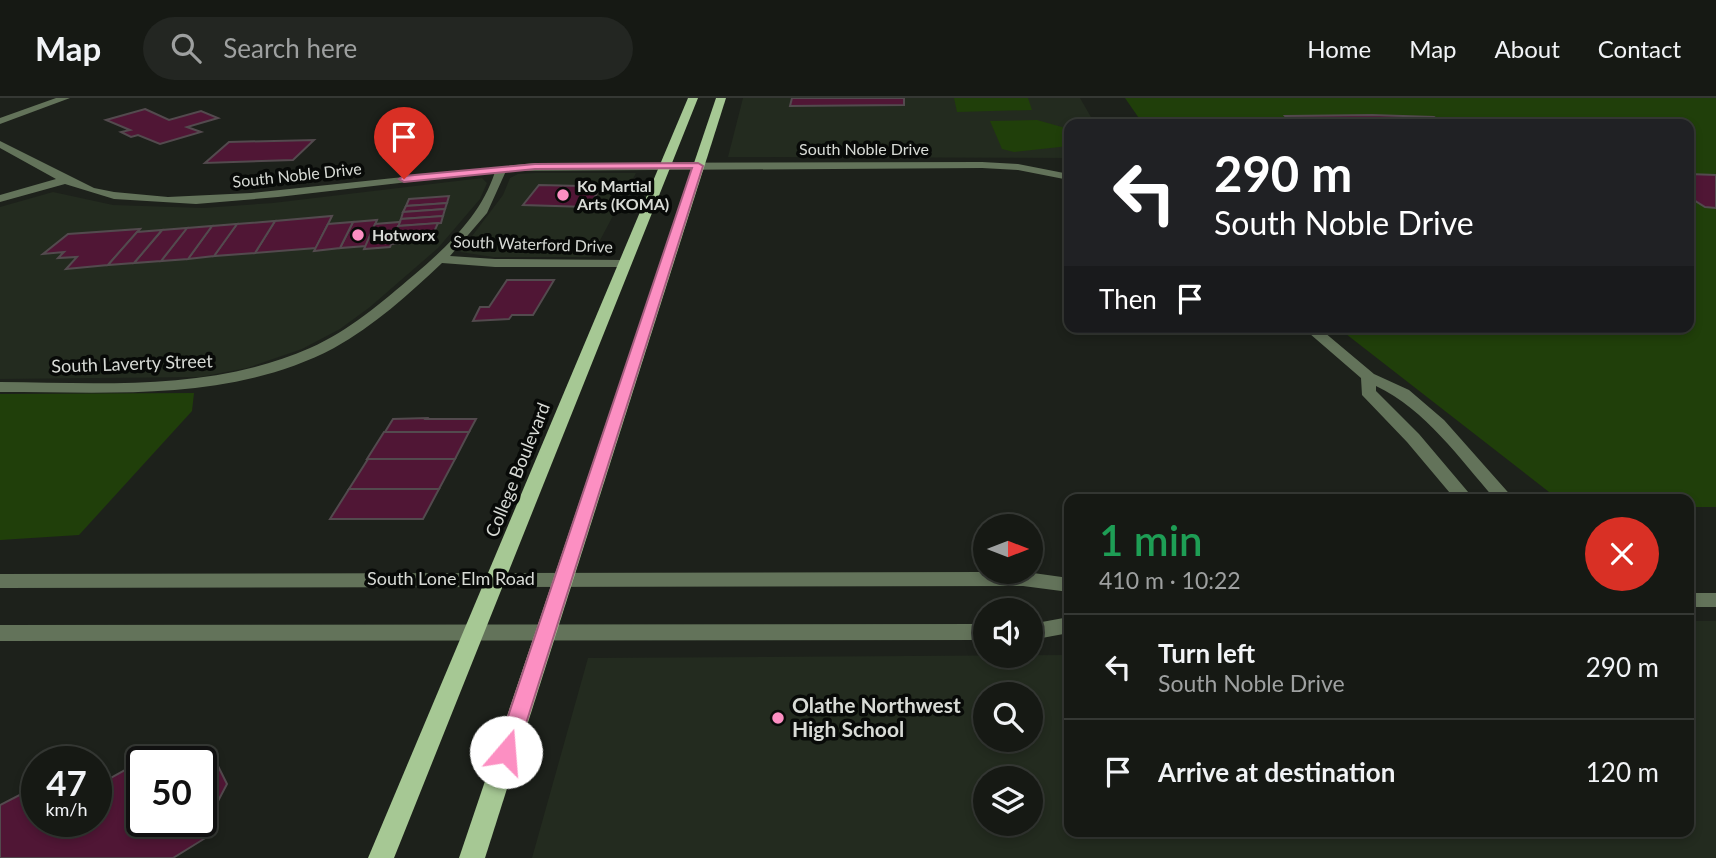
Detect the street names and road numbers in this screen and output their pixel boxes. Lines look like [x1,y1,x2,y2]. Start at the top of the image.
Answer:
street label: South Noble Drive [799,139,929,158]
street label: South Noble Drive [231,158,363,191]
street label: South Waterford Drive [453,231,613,256]
street label: South Laverty Street [51,349,214,377]
street label: College Boulevard [480,399,554,540]
street label: South Lone Elm Road [367,567,535,589]

